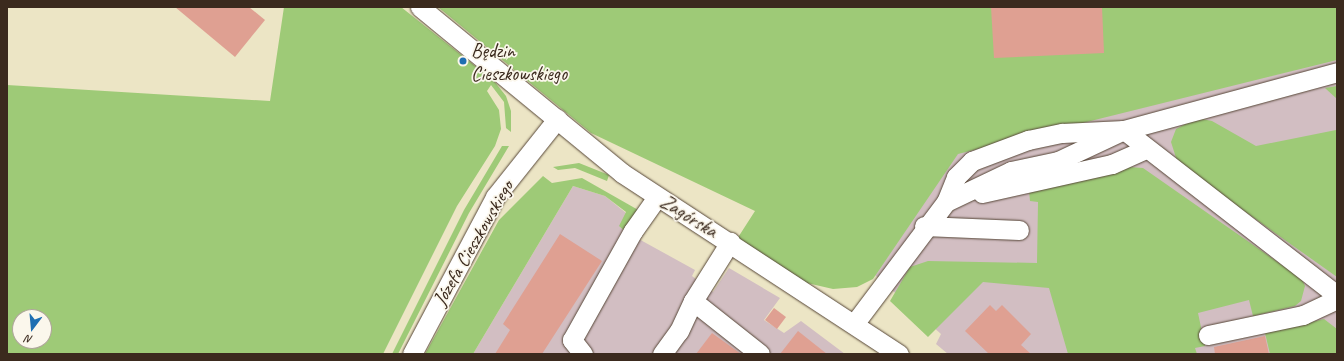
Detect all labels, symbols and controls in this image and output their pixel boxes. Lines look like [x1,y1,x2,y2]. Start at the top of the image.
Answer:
place label: Będzin Cieszkowskiego [471,38,567,85]
marker: Będzin Cieszkowskiego [458,56,468,66]
street label: Józefa Cieszkowskiego [427,176,519,310]
street label: Zagórska [656,189,722,243]
north arrow [12,309,52,349]
text: N [24,332,34,347]

